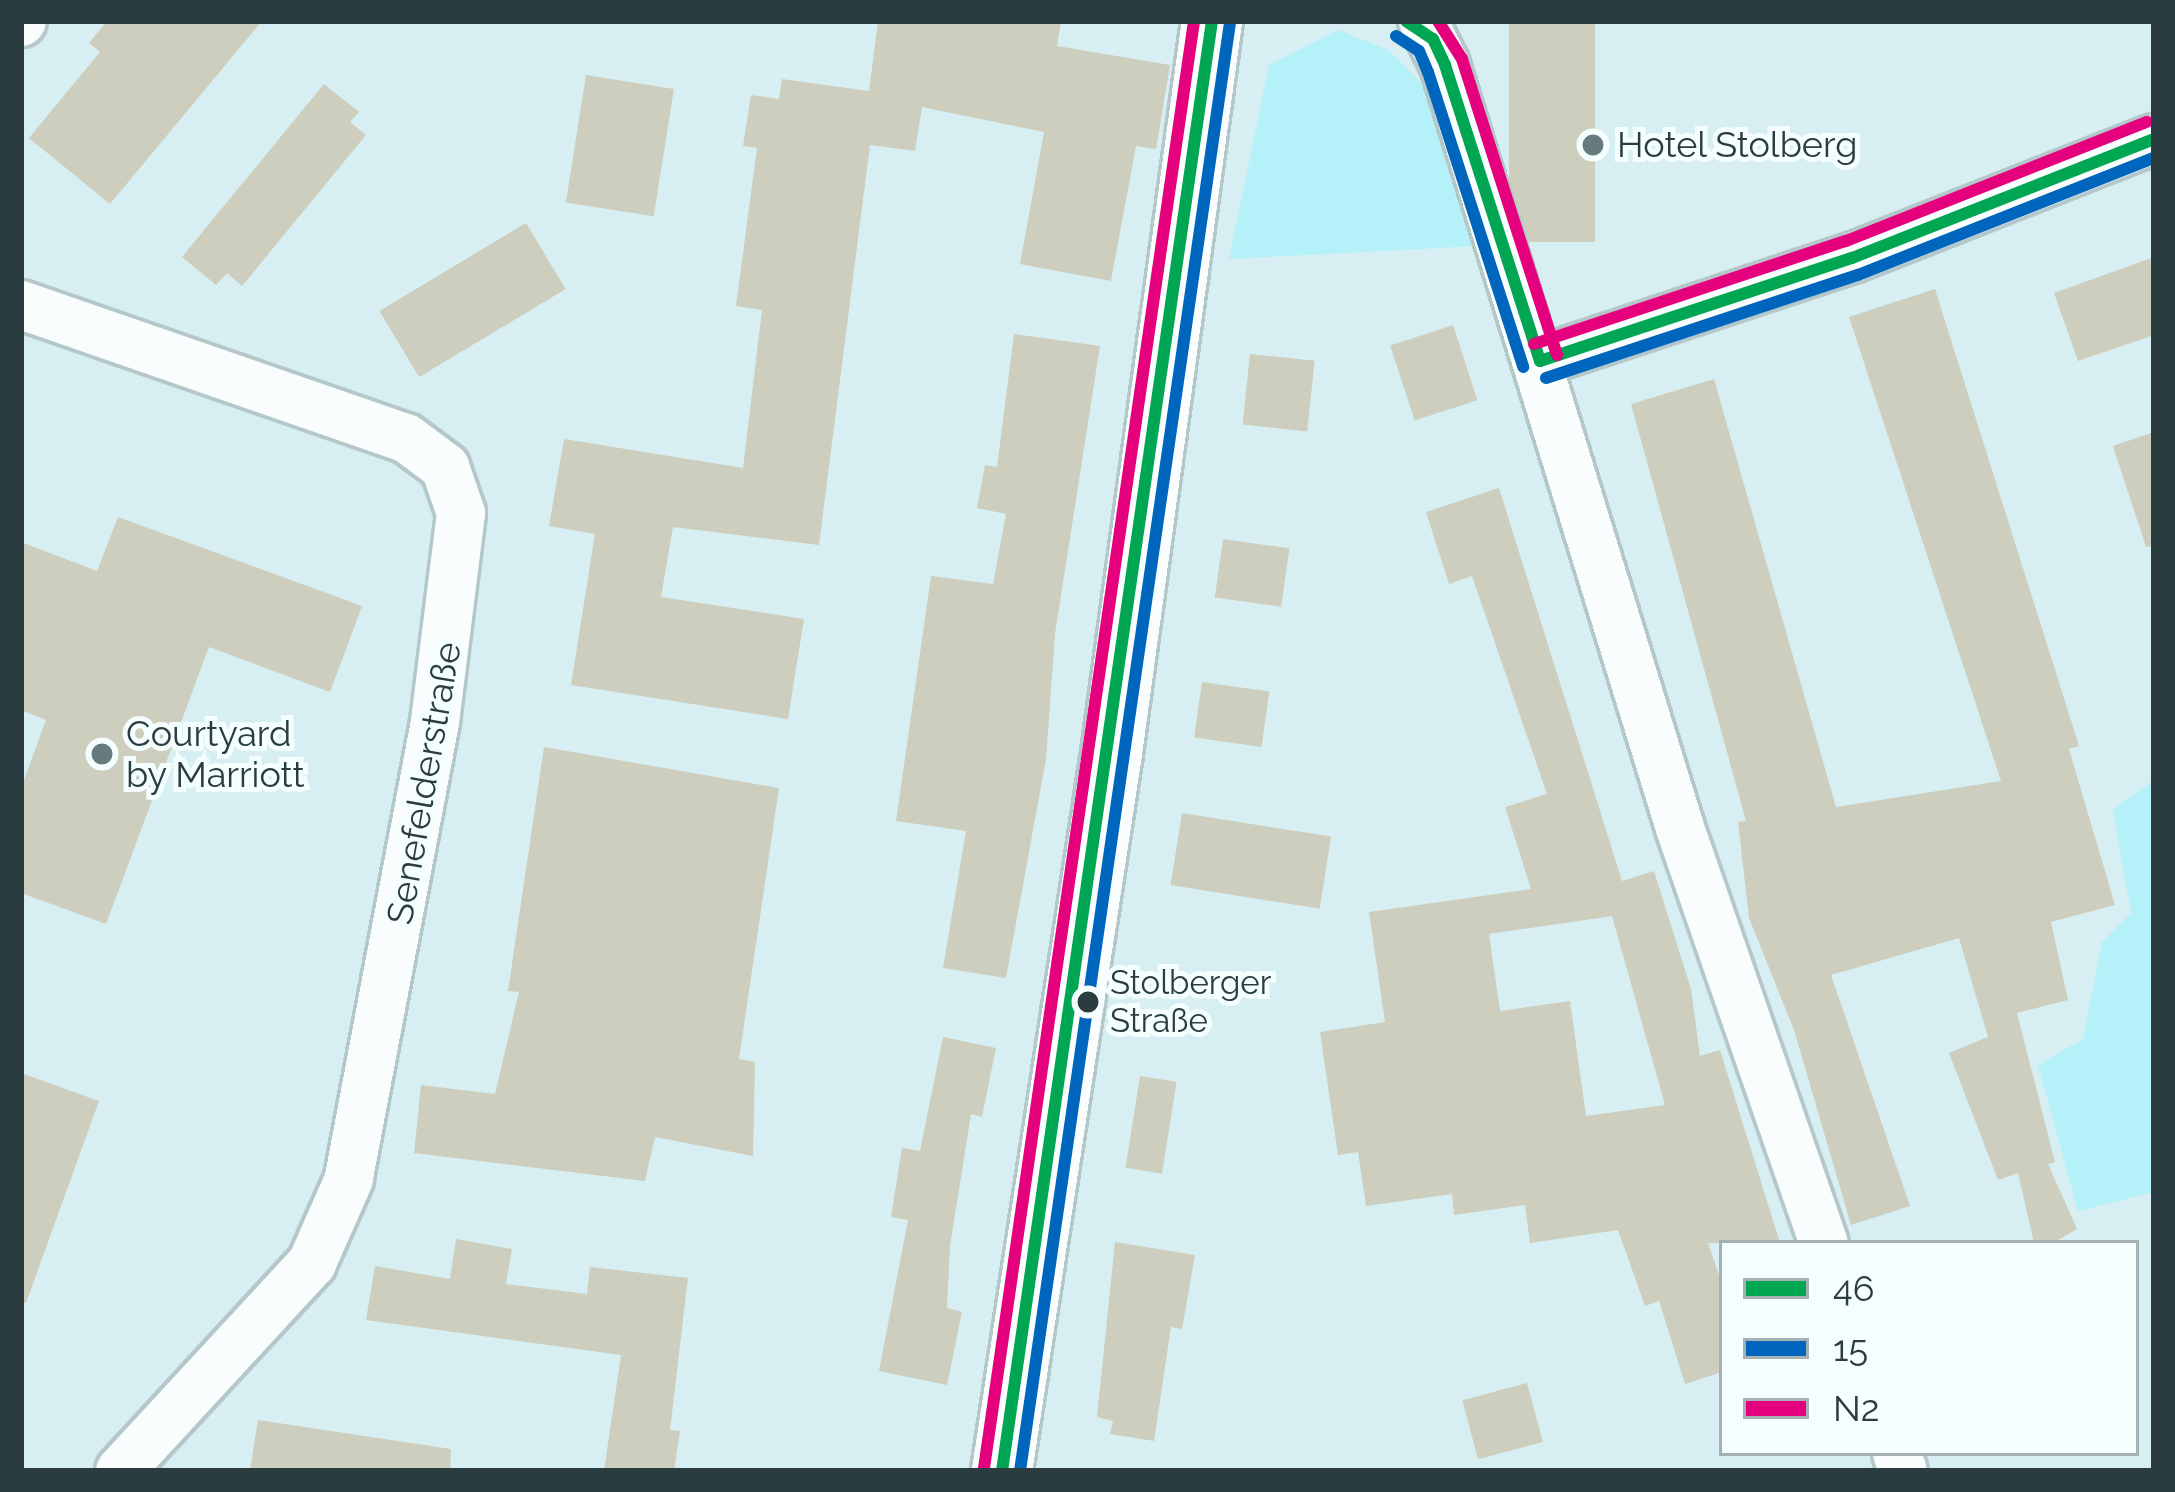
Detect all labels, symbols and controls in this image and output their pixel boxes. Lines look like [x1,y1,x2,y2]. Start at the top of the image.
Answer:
place label: Hotel Stolberg [1617,123,1858,167]
marker: Hotel Stolberg [1580,132,1606,158]
street label: Senefelderstraße [378,638,470,928]
place label: Courtyard by Marriott [126,711,306,796]
marker: Courtyard by Marriott [89,741,115,767]
place label: Stolberger Straße [1110,963,1271,1041]
marker: Stolberger Straße [1077,991,1099,1013]
legend [1719,1240,2139,1456]
text: 46 [1833,1267,1874,1309]
text: 15 [1833,1327,1868,1369]
text: N2 [1833,1387,1880,1429]

